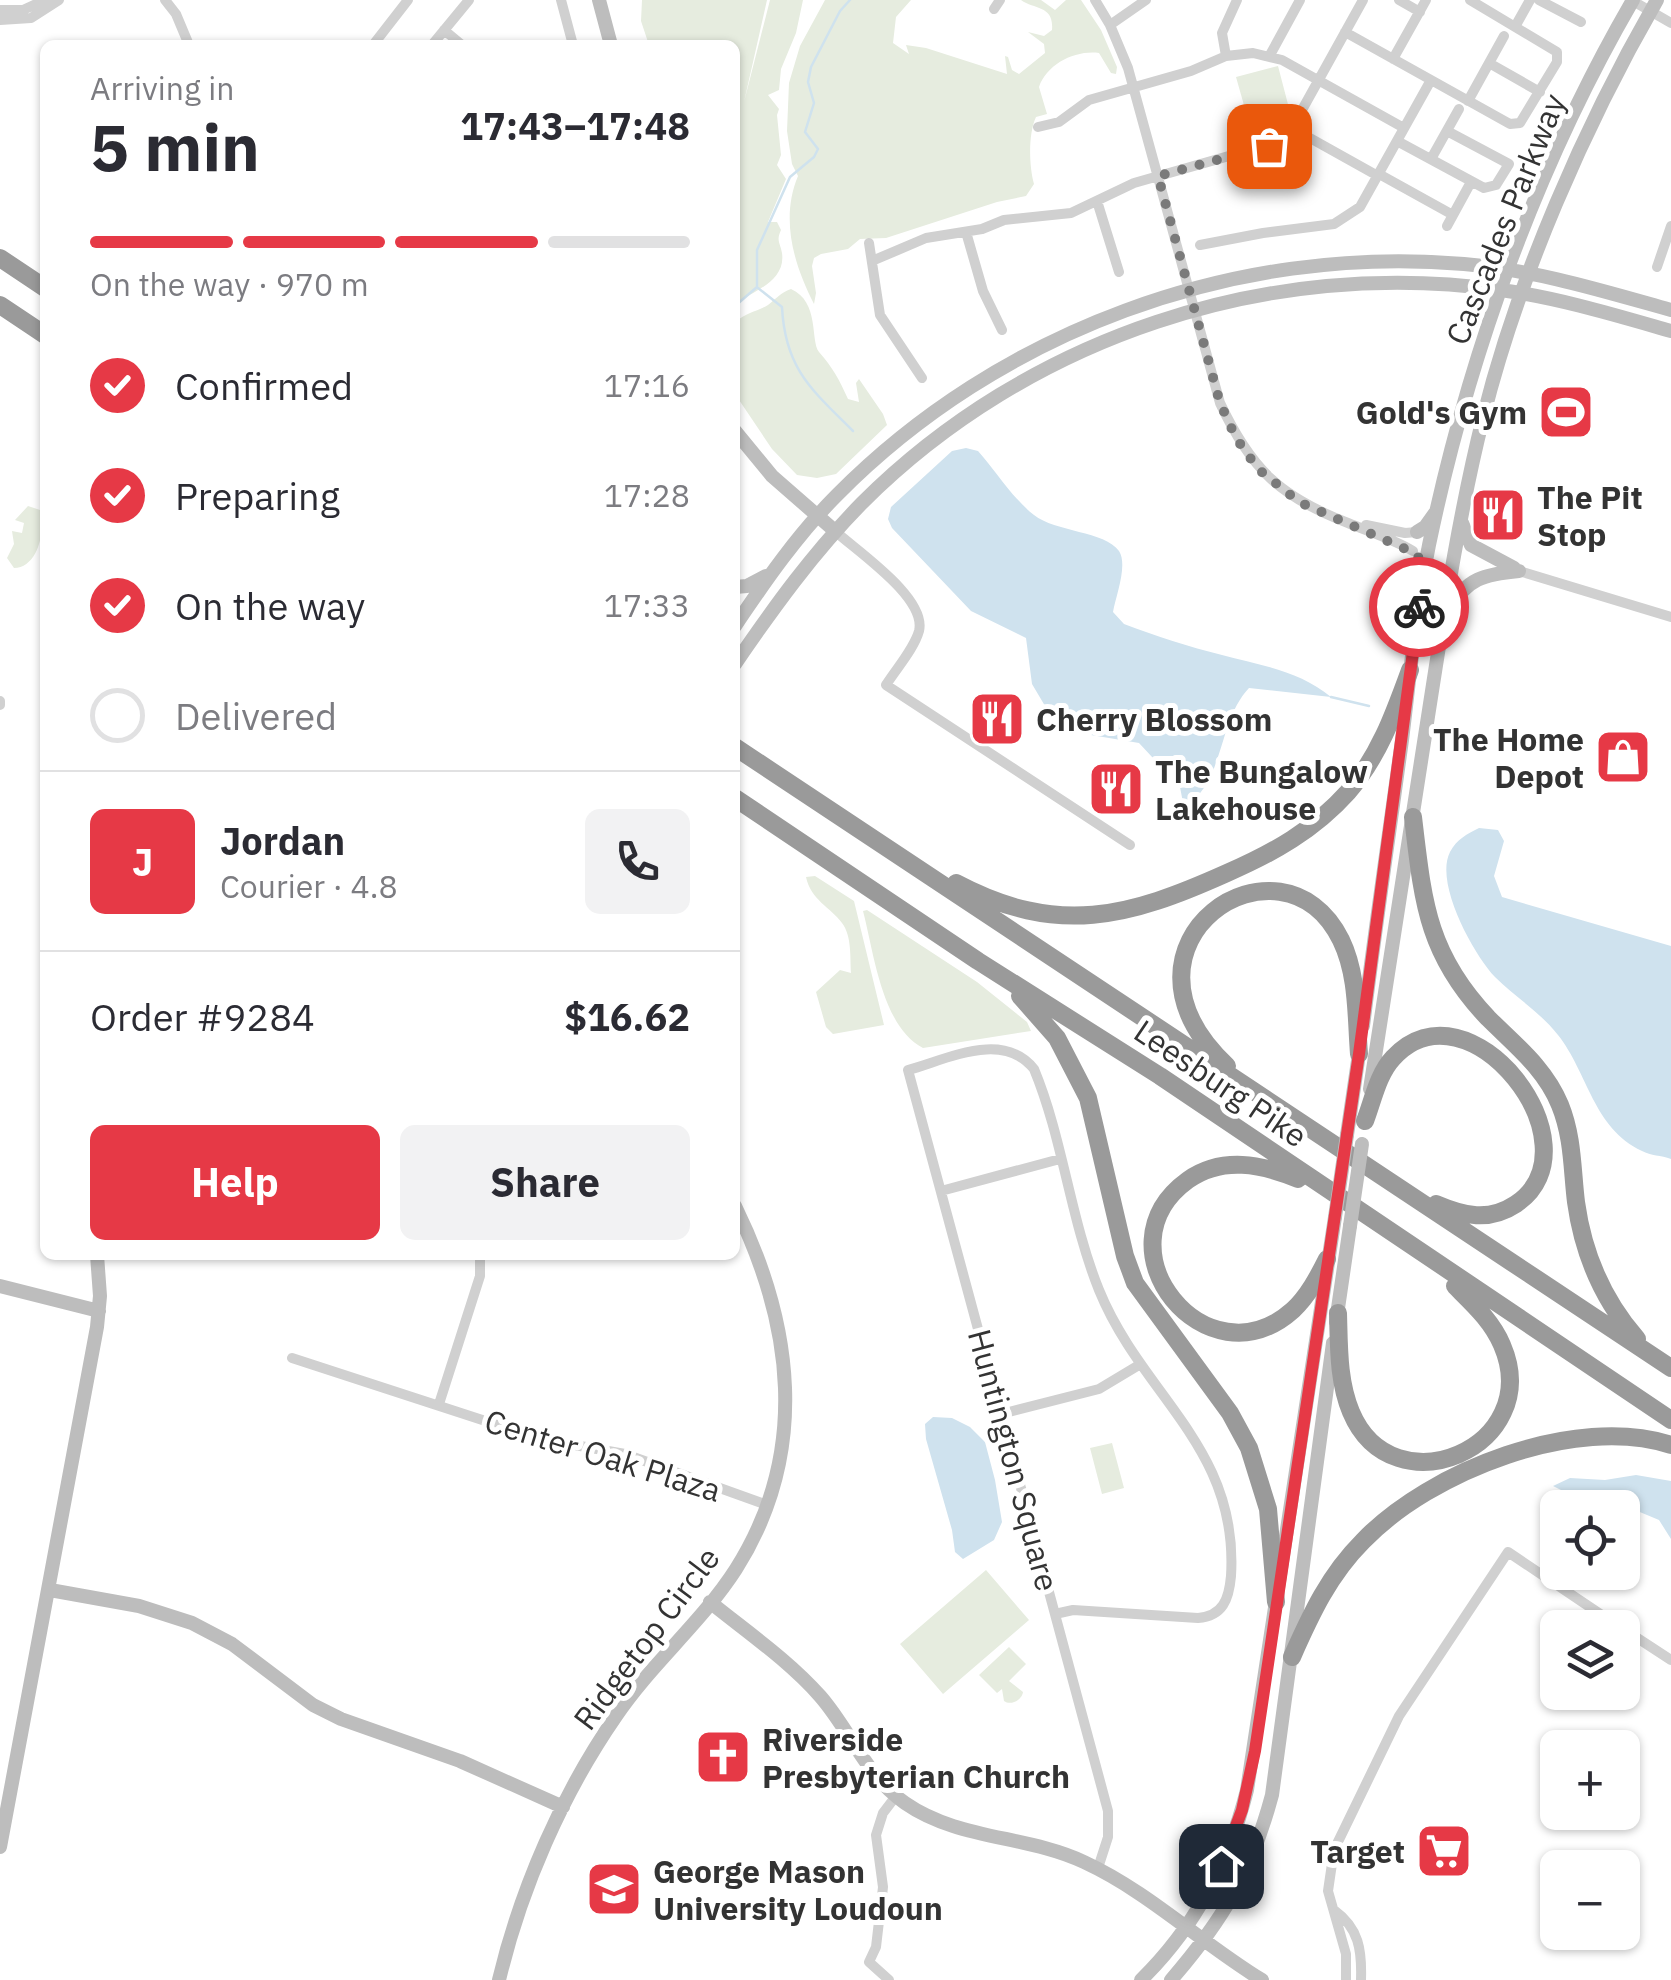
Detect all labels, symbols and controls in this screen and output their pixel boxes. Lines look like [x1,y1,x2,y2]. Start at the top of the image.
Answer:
text: Arriving in [90,67,235,109]
street label: Cascades Parkway [1436,87,1574,351]
text: 17:43–17:48 [460,101,690,150]
text: 5 min [90,104,260,189]
pin [1227,104,1312,189]
icon: bag [1242,119,1297,174]
text: On the way · 970 m [90,263,369,305]
icon: check [90,358,145,413]
text: Confirmed [175,361,353,410]
text: 17:16 [604,364,690,406]
sports icon: Gold's Gym [1536,382,1596,442]
place label: Gold's Gym [1356,391,1527,433]
icon: check [90,468,145,523]
text: Preparing [175,471,340,520]
text: 17:28 [604,474,690,516]
place label: The Pit Stop [1537,476,1643,555]
restaurant icon: The Pit Stop [1468,485,1528,545]
courier [1369,557,1469,657]
icon: check [90,578,145,633]
icon: bike [1392,580,1447,635]
text: On the way [175,581,365,630]
text: 17:33 [604,584,690,626]
restaurant icon: Cherry Blossom [967,689,1027,749]
text: Delivered [175,691,337,740]
place label: Cherry Blossom [1036,698,1272,740]
place label: The Home Depot [1433,718,1584,797]
shop icon: The Home Depot [1593,727,1653,787]
place label: The Bungalow Lakehouse [1155,750,1368,829]
restaurant icon: The Bungalow Lakehouse [1086,759,1146,819]
button: phone [585,809,690,914]
text: Jordan [220,816,345,865]
text: J [132,837,153,886]
text: Courier · 4.8 [220,865,398,907]
text: Order #9284 [90,992,315,1041]
text: $16.62 [564,992,690,1041]
street label: Leesburg Pike [1126,1010,1316,1156]
button: Help [90,1125,380,1240]
button: Share [400,1125,690,1240]
street label: Huntington Square [959,1324,1069,1596]
street label: Center Oak Plaza [480,1399,726,1511]
map controls [1540,1490,1640,1950]
button: locate [1540,1490,1640,1590]
street label: Ridgetop Circle [564,1538,728,1738]
button: layers [1540,1610,1640,1710]
place label: Riverside Presbyterian Church [762,1718,1070,1797]
church icon: Riverside Presbyterian Church [693,1727,753,1787]
button: + [1540,1730,1640,1830]
supermarket icon: Target [1414,1821,1474,1881]
pin [1179,1824,1264,1909]
place label: Target [1310,1830,1405,1872]
icon: home [1194,1839,1249,1894]
place label: George Mason University Loudoun [653,1850,943,1929]
button: − [1540,1850,1640,1950]
school or university icon: George Mason University Loudoun [584,1859,644,1919]

